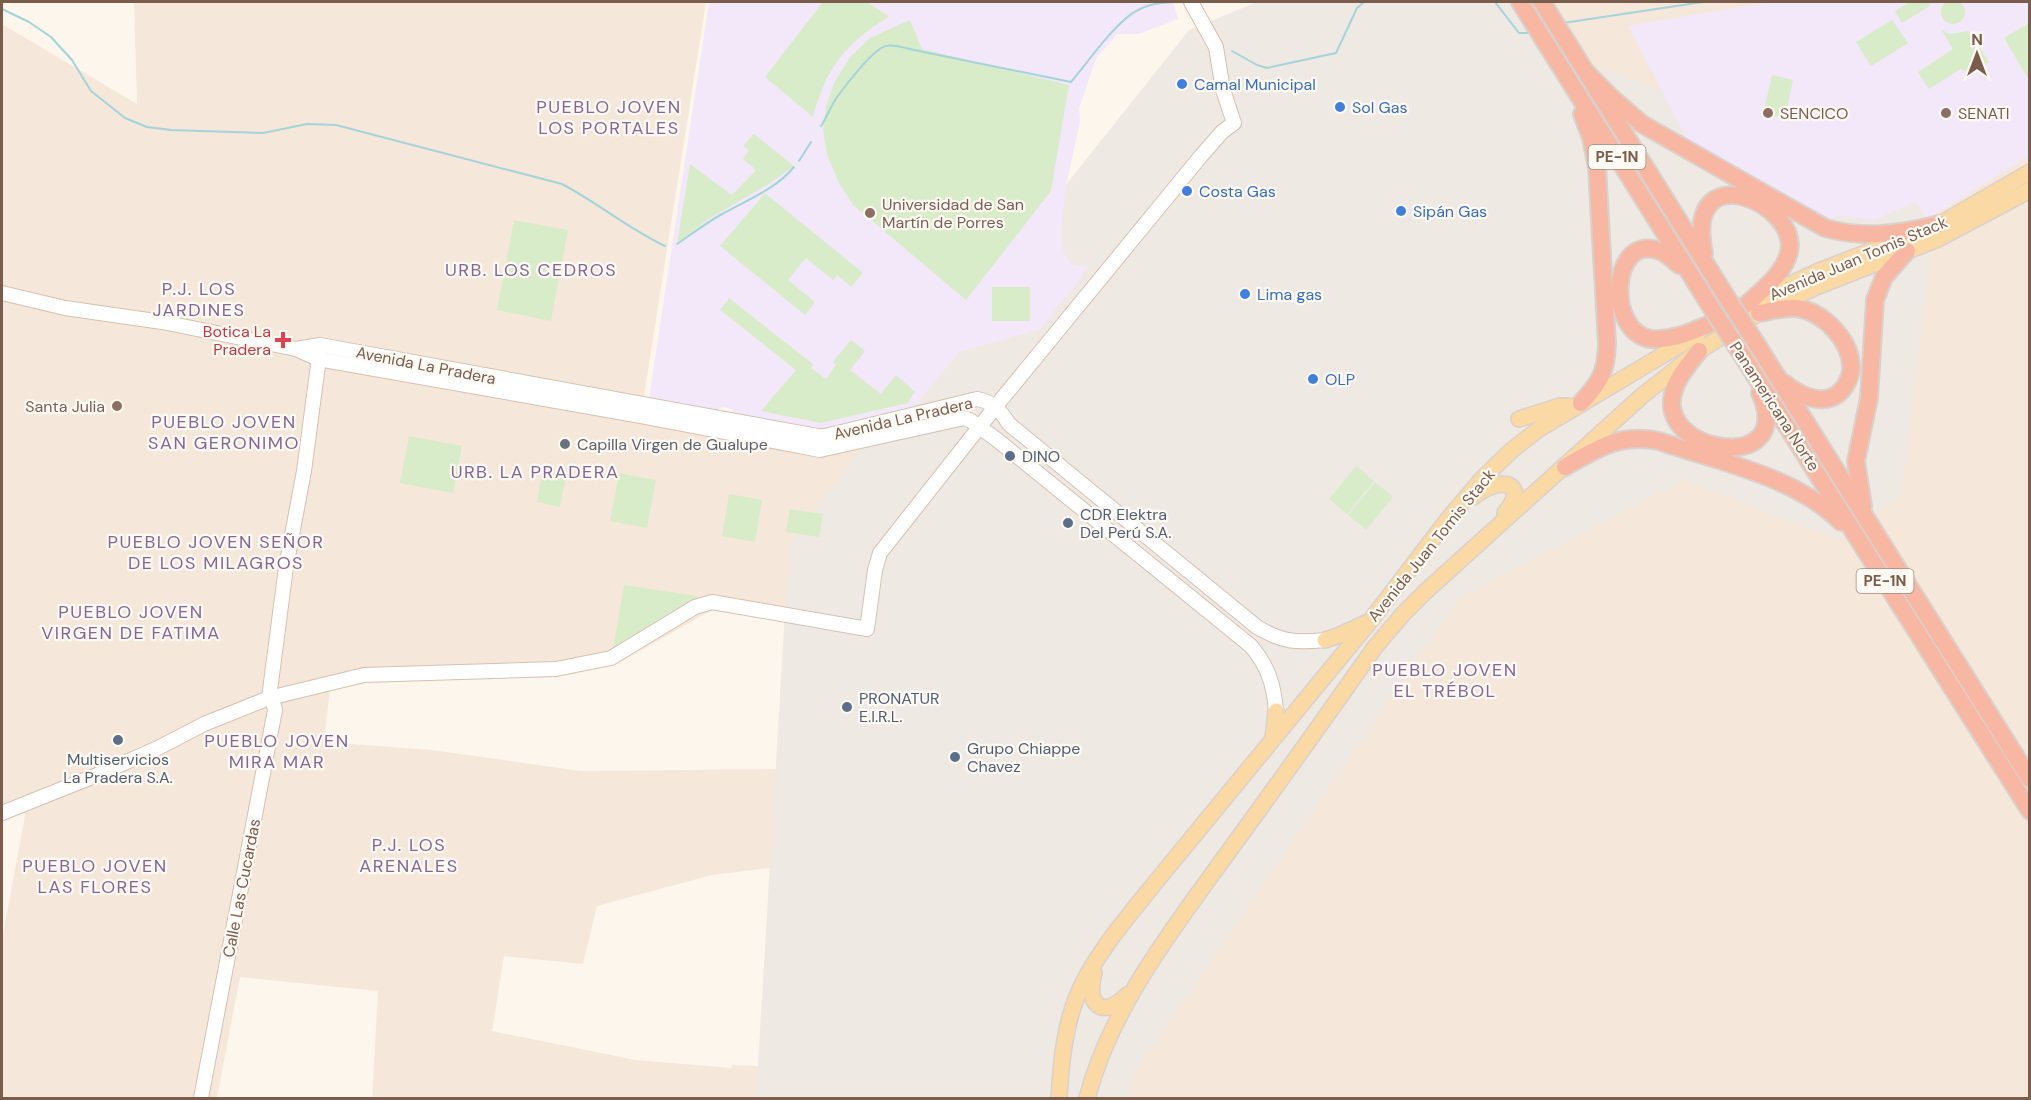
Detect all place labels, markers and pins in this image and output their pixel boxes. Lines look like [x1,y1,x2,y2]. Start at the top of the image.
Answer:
place label: Camal Municipal [1194,74,1316,95]
marker: Camal Municipal [1175,77,1189,91]
place label: Sol Gas [1352,97,1407,118]
marker: Sol Gas [1333,100,1347,114]
place label: SENCICO [1780,103,1848,124]
place label: SENATI [1958,103,2009,124]
marker: SENCICO [1761,106,1775,120]
marker: SENATI [1939,106,1953,120]
place label: Costa Gas [1199,181,1276,202]
marker: Costa Gas [1180,184,1194,198]
place label: Universidad de San Martín de Porres [882,194,1024,233]
place label: Sipán Gas [1413,201,1487,222]
marker: Sipán Gas [1394,204,1408,218]
marker: Universidad de San Martín de Porres [863,206,877,220]
place label: Lima gas [1257,284,1322,305]
marker: Lima gas [1238,287,1252,301]
place label: Botica La Pradera [203,321,271,360]
marker: Botica La Pradera [276,333,290,347]
place label: OLP [1325,369,1355,390]
marker: OLP [1306,372,1320,386]
place label: Santa Julia [25,396,105,417]
marker: Santa Julia [110,399,124,413]
place label: Capilla Virgen de Gualupe [577,434,768,455]
marker: Capilla Virgen de Gualupe [558,437,572,451]
place label: DINO [1022,446,1060,467]
marker: DINO [1003,449,1017,463]
place label: CDR Elektra Del Perú S.A. [1080,504,1171,543]
marker: CDR Elektra Del Perú S.A. [1061,516,1075,530]
place label: PRONATUR E.I.R.L. [859,688,940,727]
marker: PRONATUR E.I.R.L. [840,700,854,714]
marker: Multiservicios La Pradera S.A. [111,733,125,747]
place label: Grupo Chiappe Chavez [967,738,1080,777]
place label: Multiservicios La Pradera S.A. [63,749,173,788]
marker: Grupo Chiappe Chavez [948,750,962,764]

